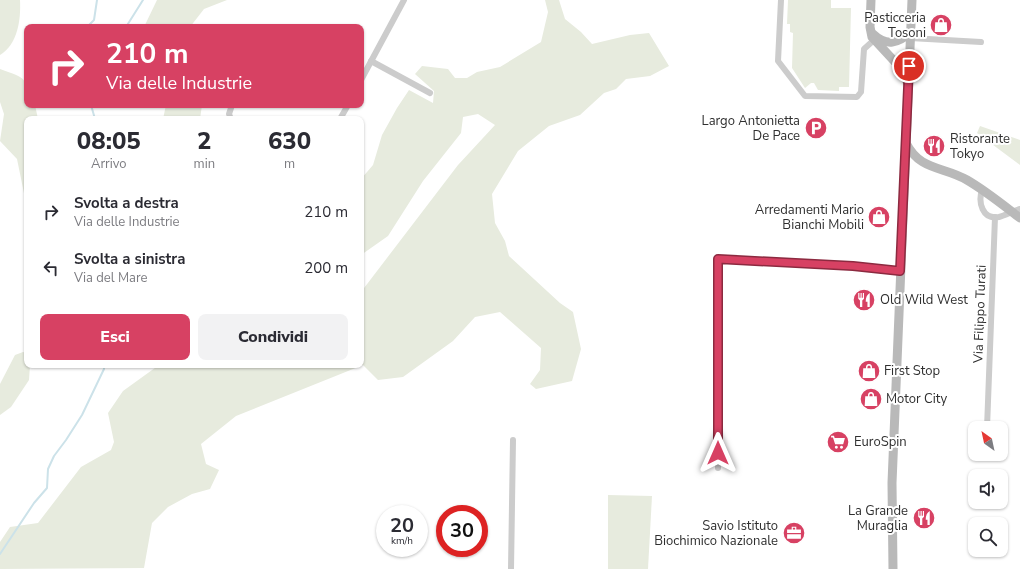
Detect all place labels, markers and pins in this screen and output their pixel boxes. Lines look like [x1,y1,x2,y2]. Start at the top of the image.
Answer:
place label: Pasticceria Tosoni [864,9,926,42]
shop icon: Pasticceria Tosoni [928,12,954,38]
pin [892,49,926,83]
place label: Largo Antonietta De Pace [702,112,800,145]
parking icon: Largo Antonietta De Pace [803,115,829,141]
place label: Ristorante Tokyo [950,130,1010,163]
restaurant icon: Ristorante Tokyo [921,133,947,159]
place label: Arredamenti Mario Bianchi Mobili [755,201,864,234]
shop icon: Arredamenti Mario Bianchi Mobili [866,204,892,230]
restaurant icon: Old Wild West [851,287,877,313]
place label: Old Wild West [880,291,968,309]
shop icon: First Stop [856,358,882,384]
place label: First Stop [884,362,940,380]
shop icon: Motor City [858,386,884,412]
place label: Motor City [886,390,947,408]
supermarket icon: EuroSpin [825,429,851,455]
place label: EuroSpin [854,433,907,451]
place label: La Grande Muraglia [848,502,908,535]
restaurant icon: La Grande Muraglia [911,505,937,531]
place label: Savio Istituto Biochimico Nazionale [654,517,778,550]
office icon: Savio Istituto Biochimico Nazionale [781,520,807,546]

